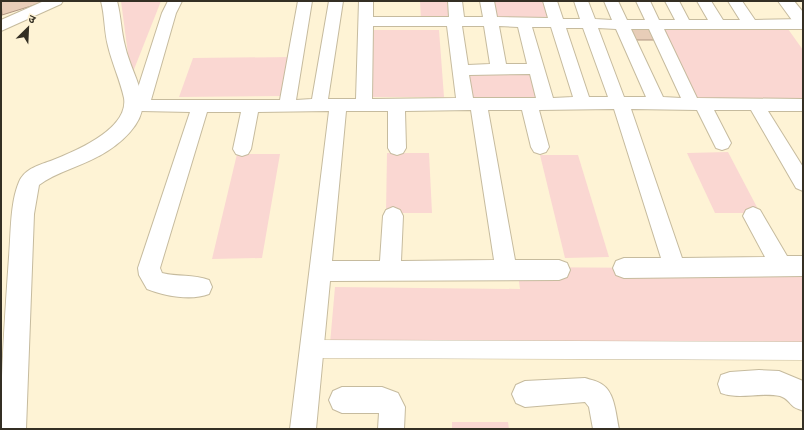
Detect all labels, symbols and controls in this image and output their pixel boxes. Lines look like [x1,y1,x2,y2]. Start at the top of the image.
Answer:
north arrow [8,8,48,48]
text: उ [27,12,38,26]

